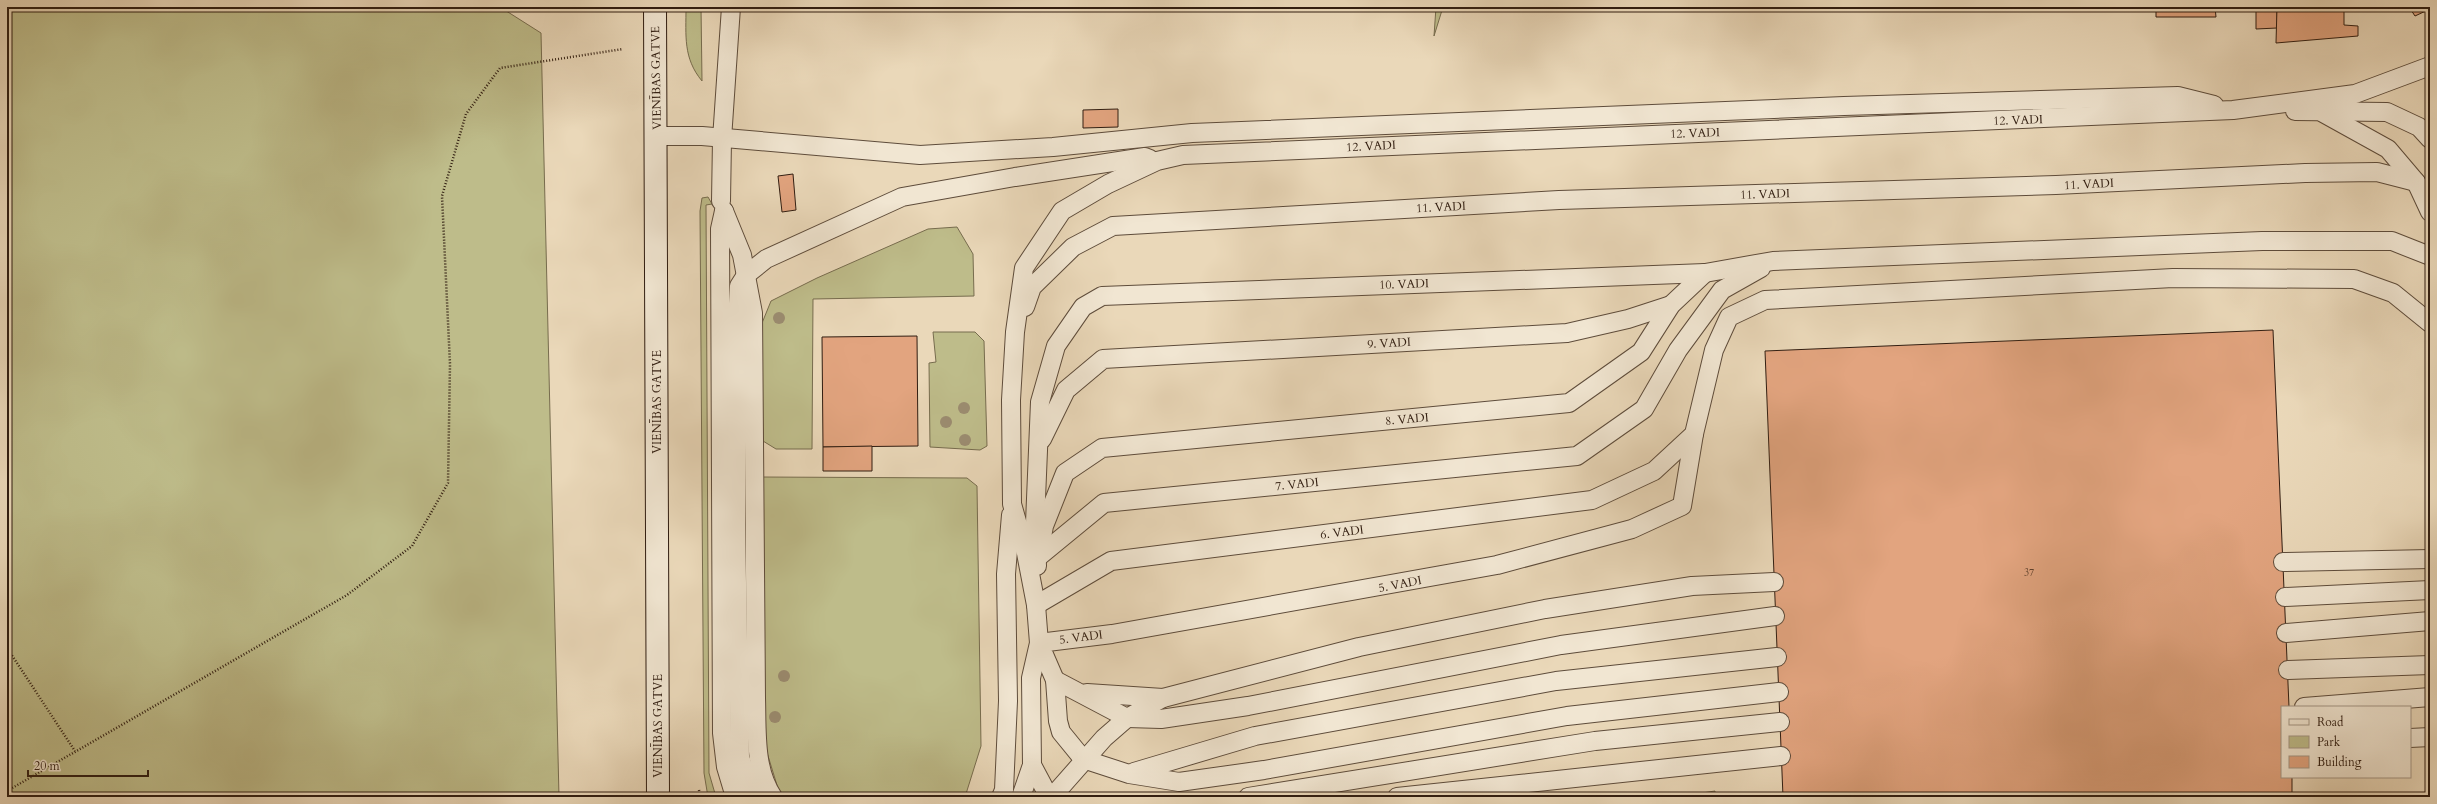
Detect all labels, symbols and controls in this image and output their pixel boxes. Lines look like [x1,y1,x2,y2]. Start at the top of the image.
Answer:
street label: VIENĪBAS GATVE [647,26,665,130]
street label: 12. VADI [1993,111,2043,129]
street label: 12. VADI [1670,124,1720,142]
street label: 12. VADI [1346,137,1396,155]
street label: 11. VADI [2064,175,2114,193]
street label: 11. VADI [1740,185,1790,203]
street label: 11. VADI [1416,198,1466,216]
street label: 10. VADI [1379,275,1429,293]
street label: 9. VADI [1367,334,1411,352]
street label: VIENĪBAS GATVE [649,350,665,454]
street label: 8. VADI [1385,409,1429,429]
street label: 7. VADI [1274,474,1320,494]
street label: 6. VADI [1319,521,1365,543]
house number: 37 [2024,566,2034,580]
street label: 5. VADI [1377,572,1423,596]
street label: 5. VADI [1058,626,1104,648]
street label: VIENĪBAS GATVE [650,674,666,778]
legend [2281,706,2411,778]
text: Road [2317,714,2344,730]
text: Park [2317,734,2341,750]
scale bar [28,752,148,778]
text: Building [2317,754,2362,770]
text: 20 m [34,758,61,774]

